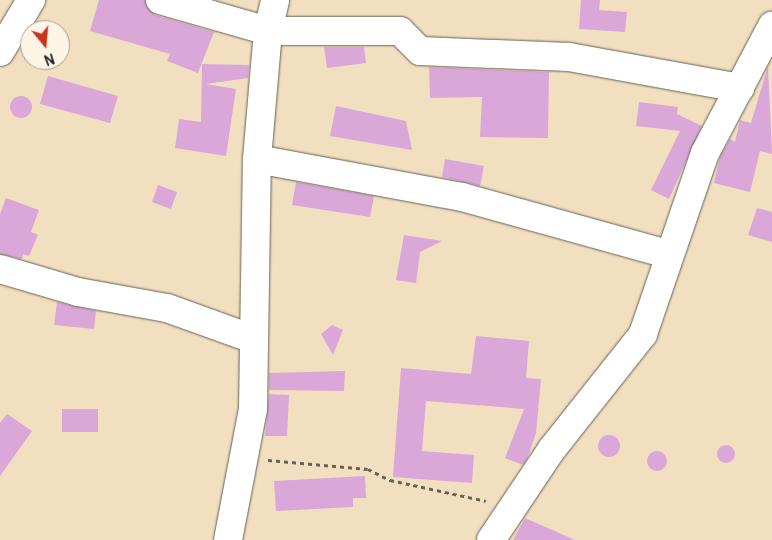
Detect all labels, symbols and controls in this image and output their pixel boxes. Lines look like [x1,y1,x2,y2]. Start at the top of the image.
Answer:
north arrow [20,20,70,70]
text: N [42,49,56,68]

